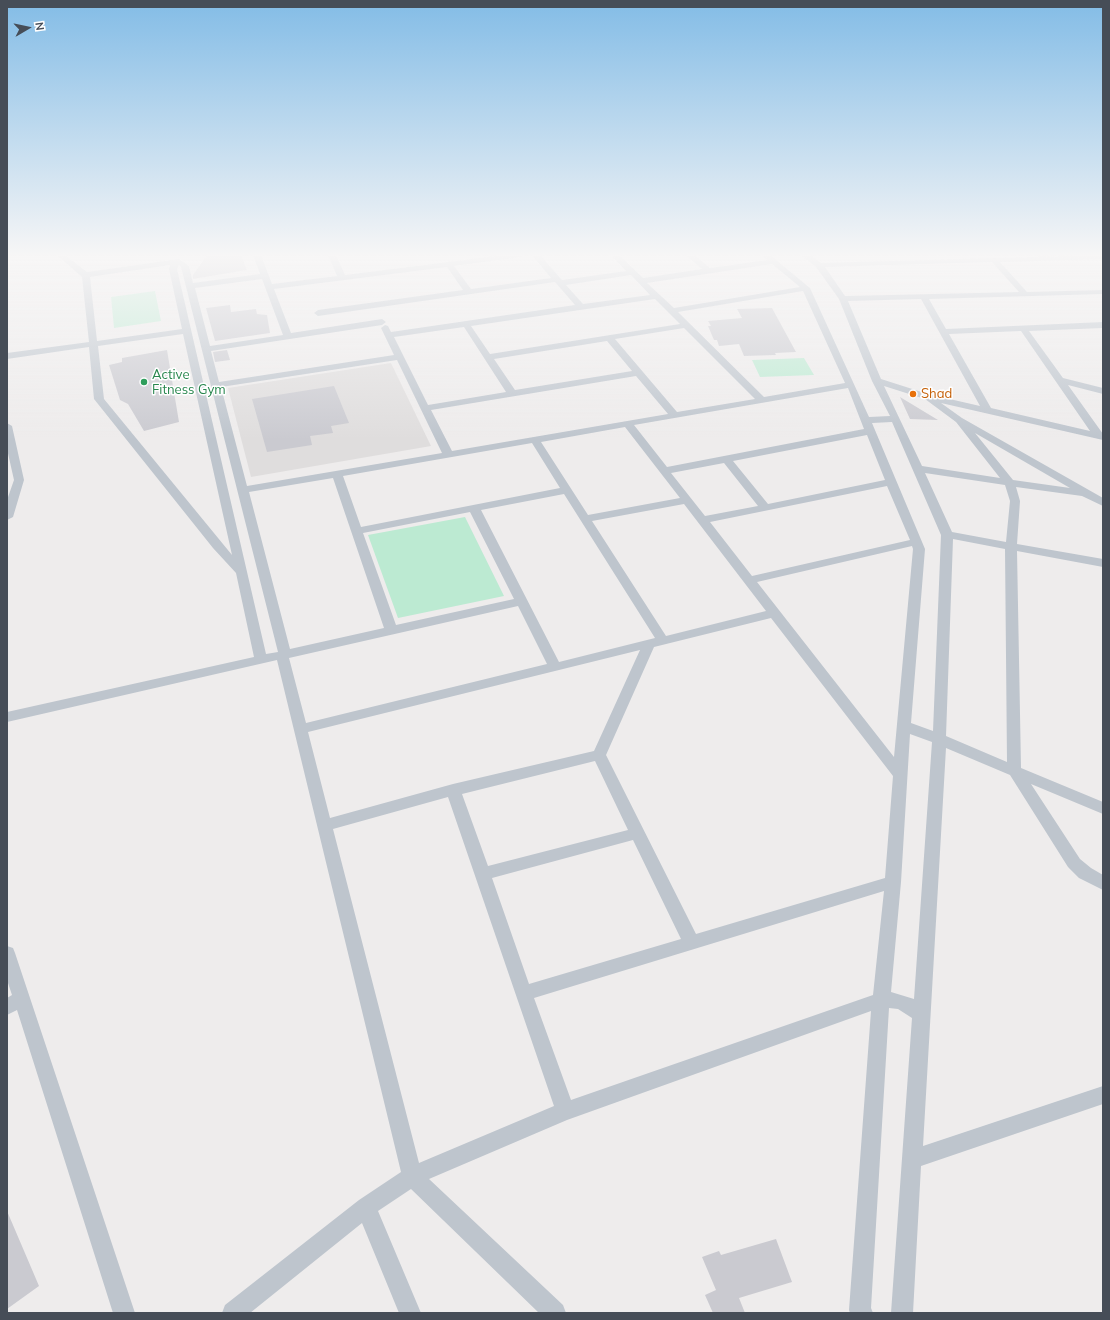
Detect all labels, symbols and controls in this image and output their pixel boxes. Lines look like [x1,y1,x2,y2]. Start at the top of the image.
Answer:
north arrow [8,8,48,48]
text: N [32,21,47,31]
place label: Active Fitness Gym [152,367,226,398]
marker: Active Fitness Gym [139,377,149,387]
place label: Shad [921,386,952,402]
marker: Shad [908,389,918,399]

